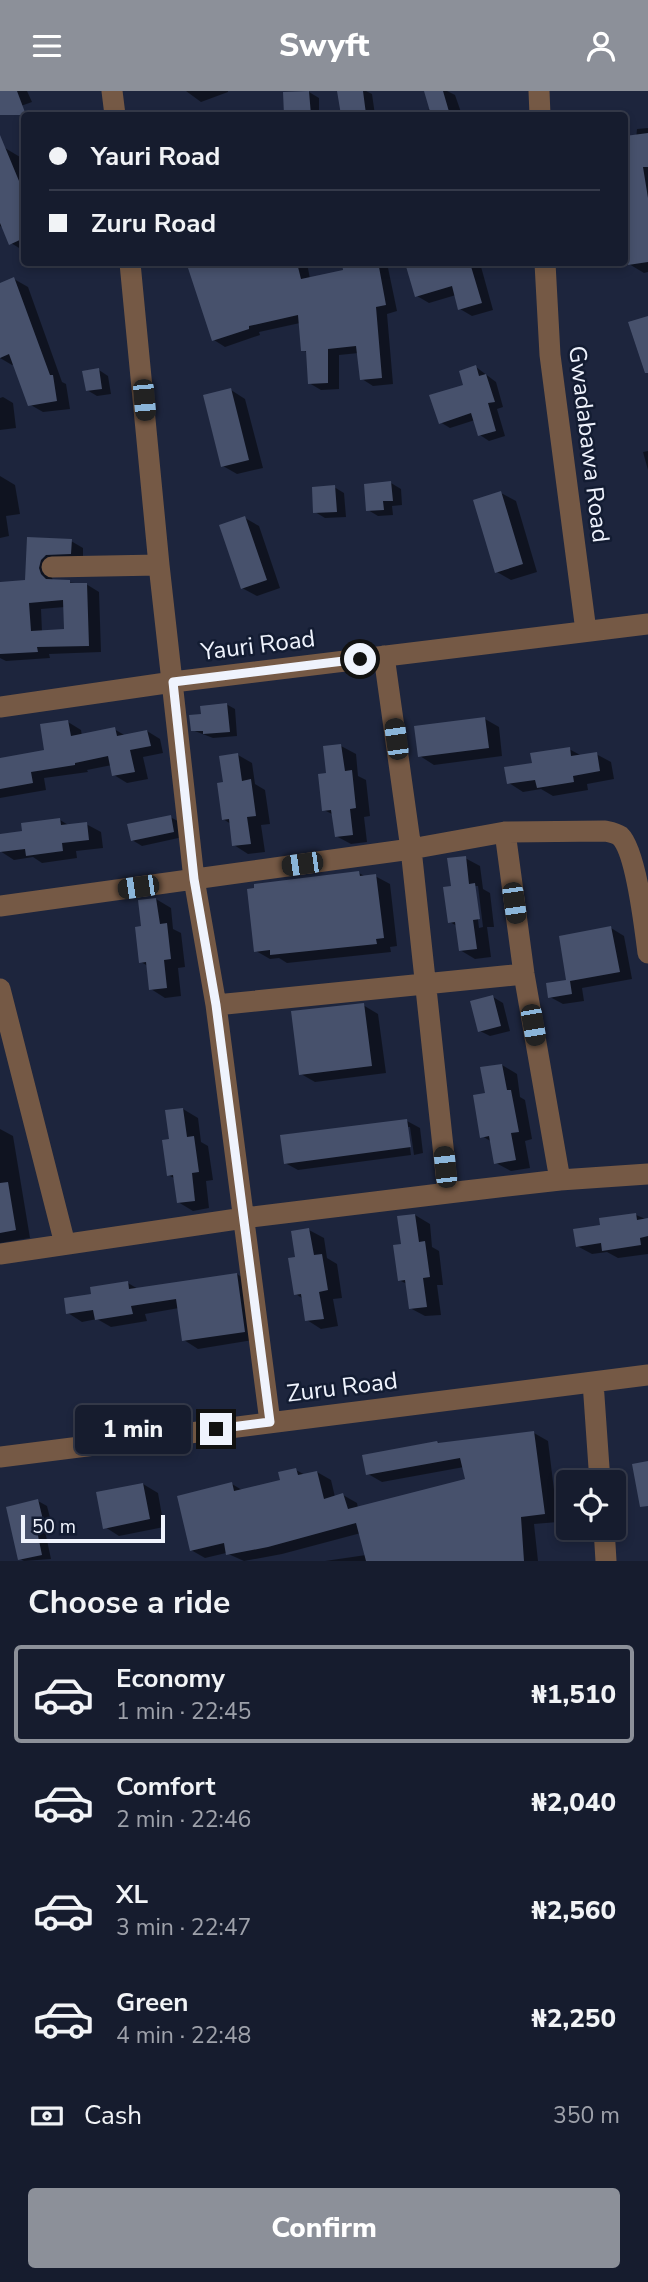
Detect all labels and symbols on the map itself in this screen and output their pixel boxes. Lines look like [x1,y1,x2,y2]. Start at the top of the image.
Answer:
street label: Gwadabawa Road [561,344,617,544]
car [132,378,157,422]
street label: Yauri Road [198,622,317,668]
route start [344,643,376,675]
car [383,717,410,761]
car [280,851,325,877]
car [116,874,161,900]
car [501,881,528,925]
car [520,1002,547,1048]
car [433,1145,458,1189]
street label: Zuru Road [285,1364,399,1410]
callout: 1 min [76,1405,192,1453]
route end [200,1413,232,1445]
scale bar [21,1512,164,1544]

